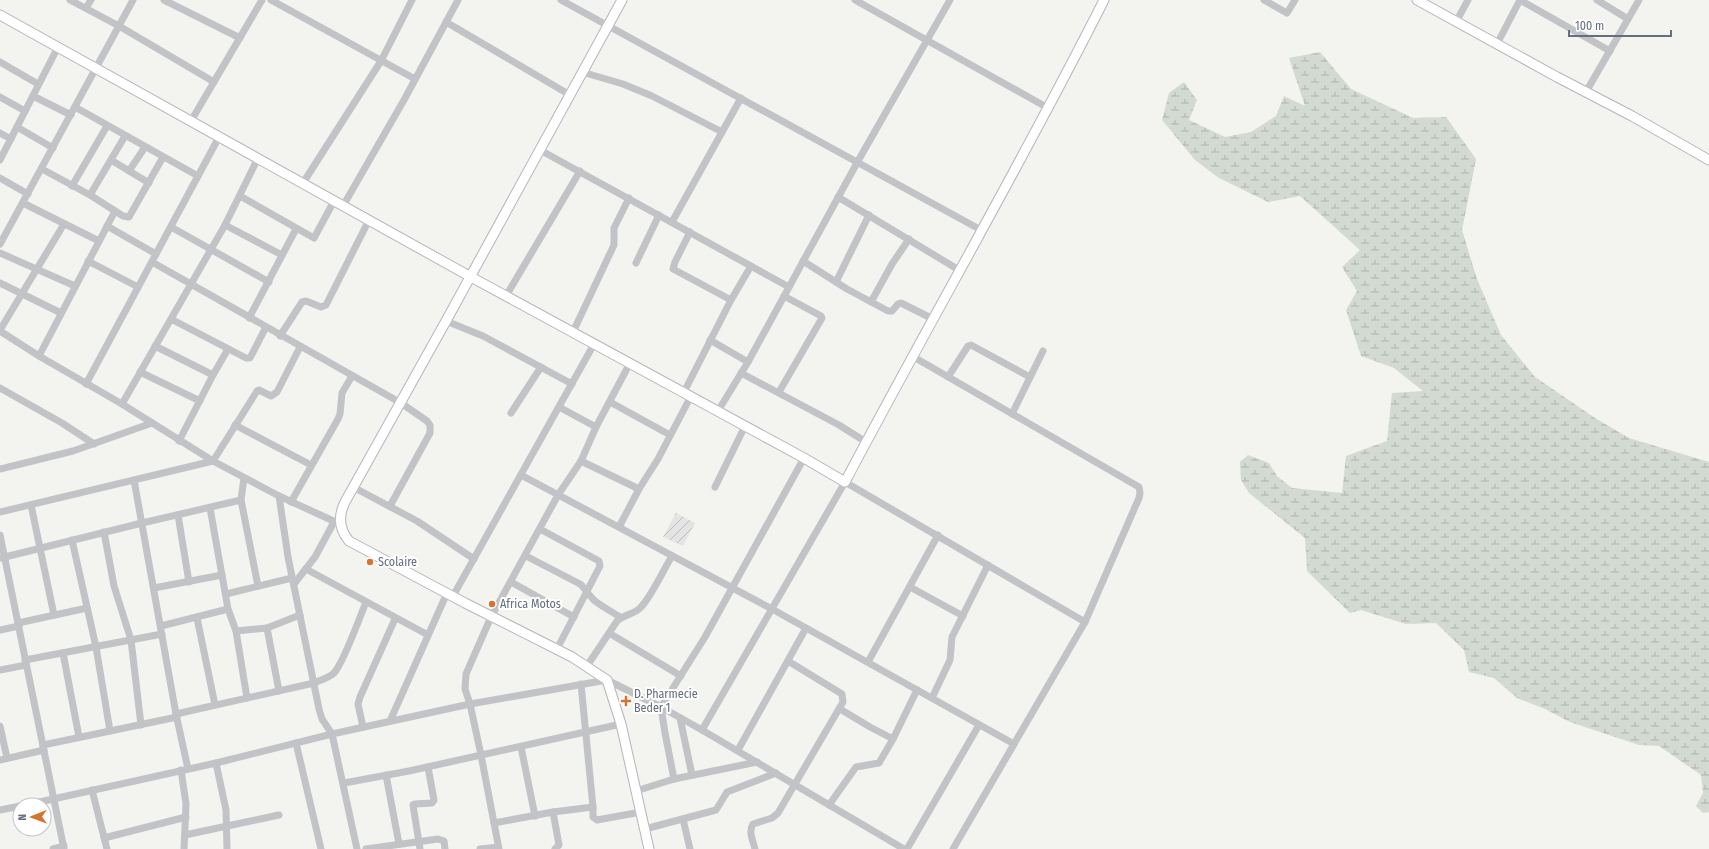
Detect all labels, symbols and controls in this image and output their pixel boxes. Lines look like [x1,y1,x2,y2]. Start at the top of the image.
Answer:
scale bar [1569,12,1671,38]
text: 100 m [1575,19,1604,33]
place label: Scolaire [378,555,417,569]
marker: Scolaire [365,557,375,567]
place label: Africa Motos [500,597,561,611]
marker: Africa Motos [487,599,497,609]
place label: D. Pharmecie Beder 1 [634,687,698,715]
marker: D. Pharmecie Beder 1 [621,696,631,706]
north arrow [12,797,52,837]
text: N [16,814,29,821]

